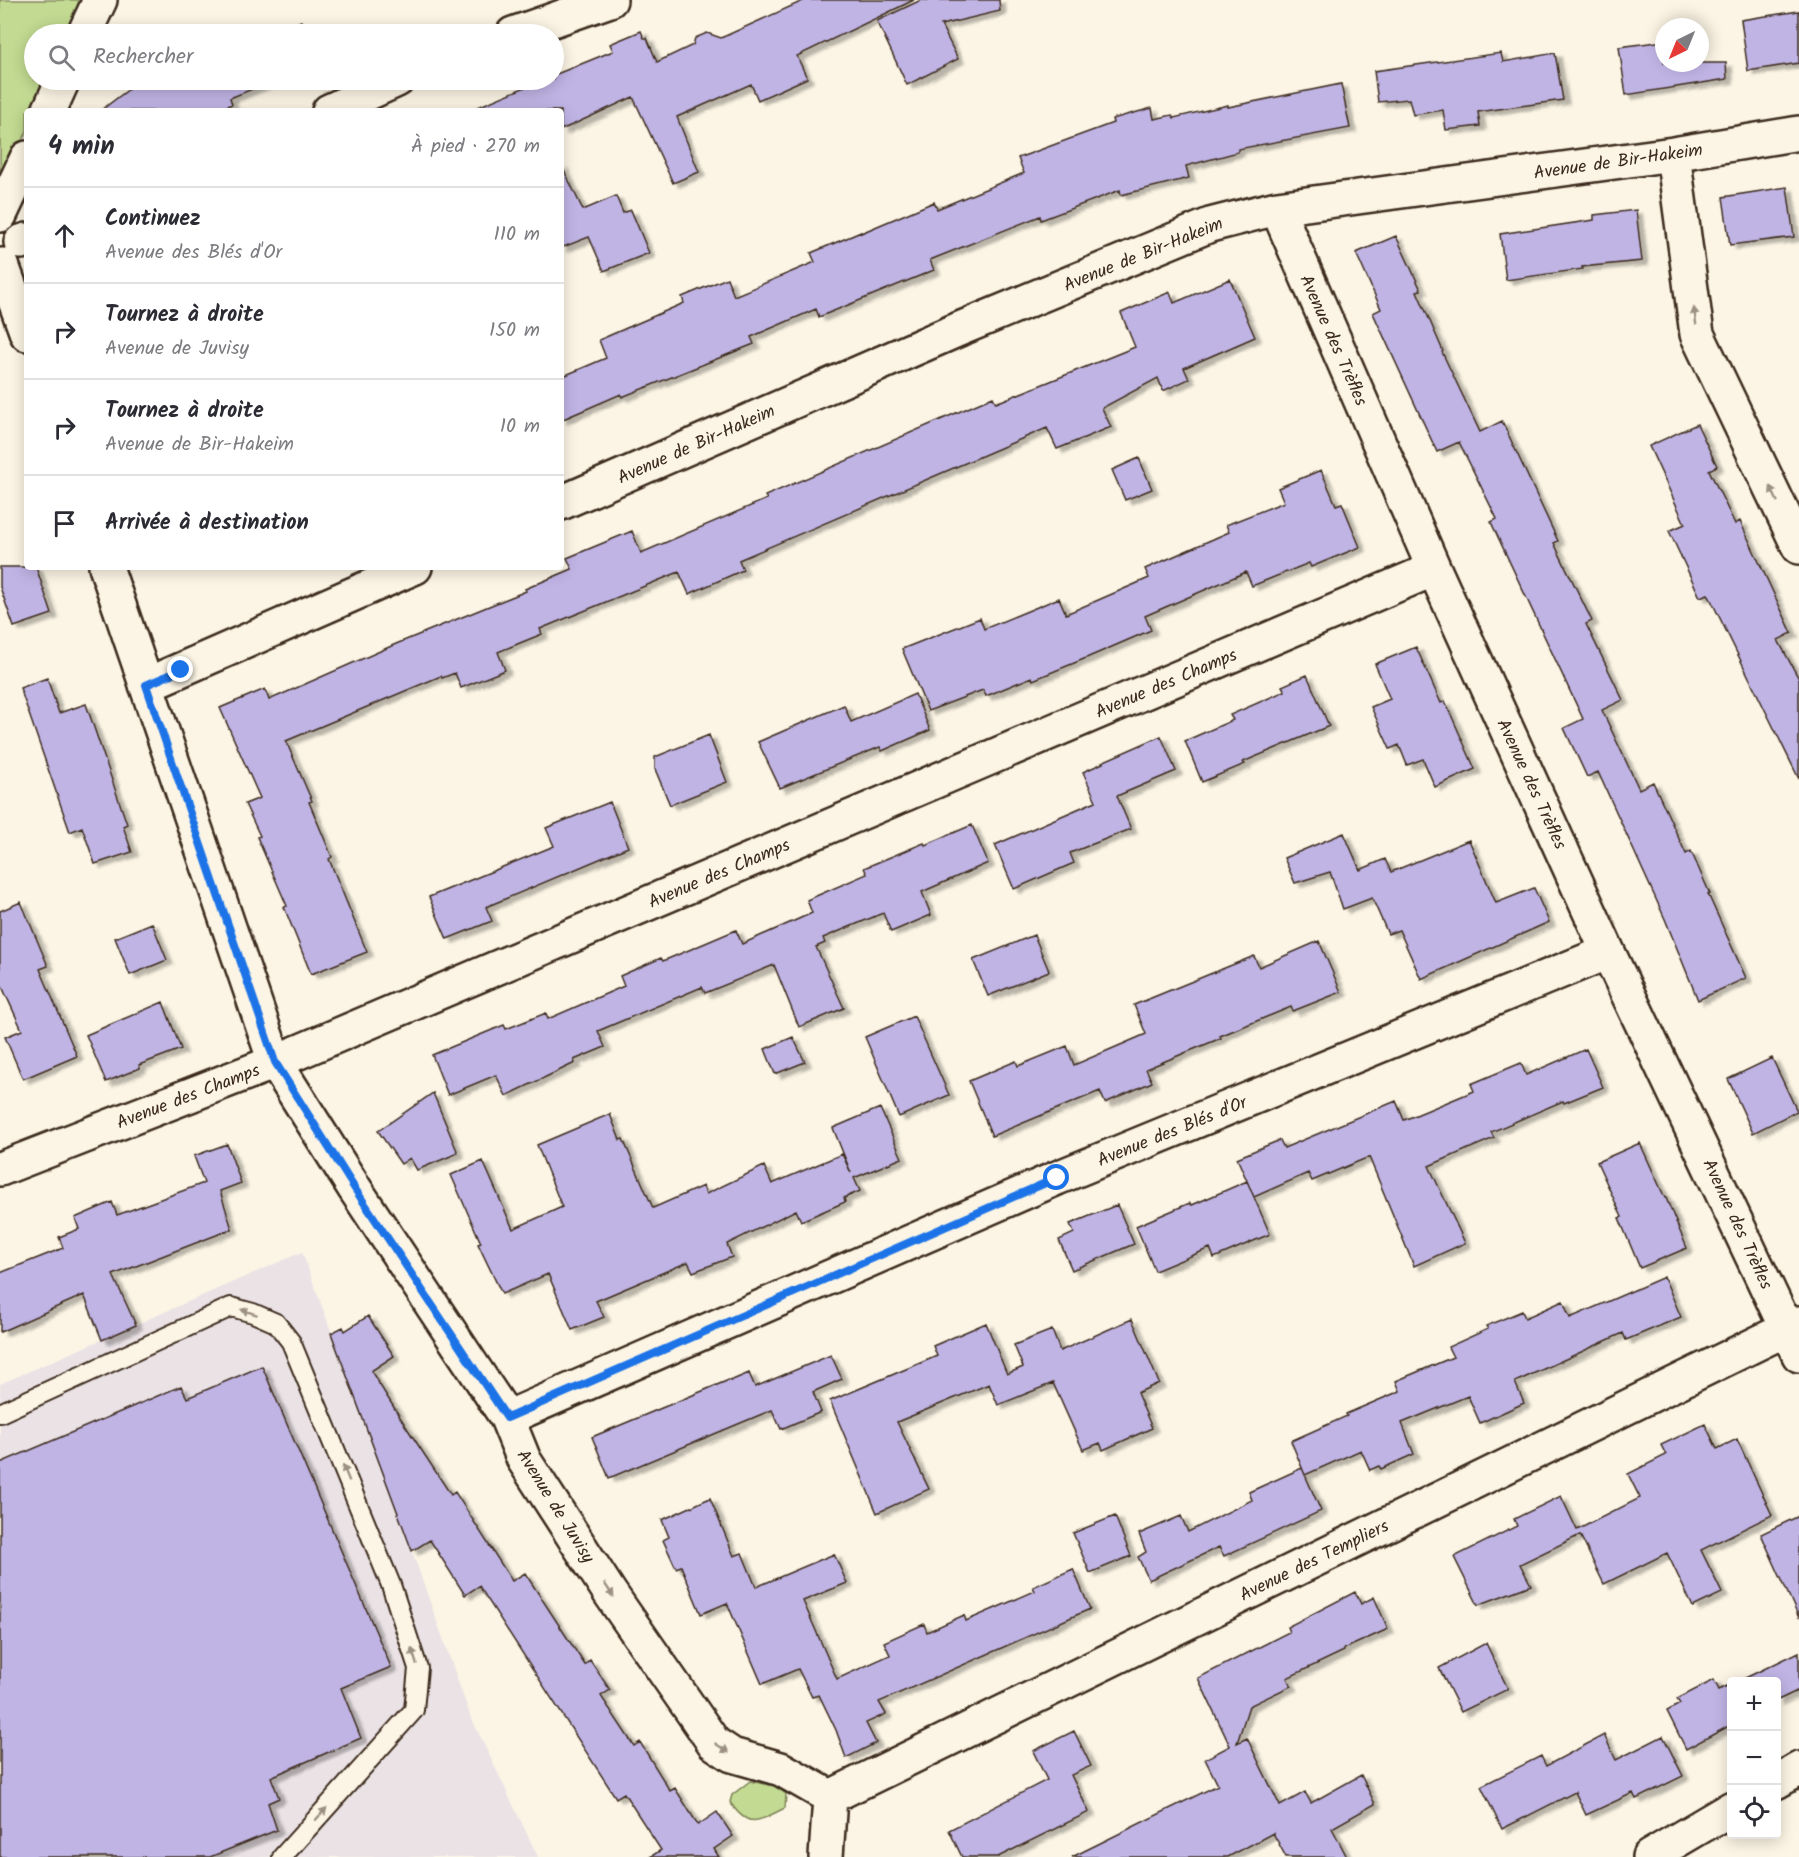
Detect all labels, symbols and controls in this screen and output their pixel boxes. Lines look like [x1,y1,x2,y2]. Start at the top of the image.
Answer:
north arrow [1655,18,1709,72]
search box [24,24,564,90]
text: Rechercher [93,40,193,75]
icon: search [45,41,78,74]
text: 4 min [48,126,115,168]
text: À pied · 270 m [411,131,540,163]
street label: Avenue de Bir-Hakeim [1532,136,1704,189]
text: Continuez [105,202,201,237]
street label: Avenue de Bir-Hakeim [1059,210,1228,301]
icon: ahead [48,219,81,252]
text: 110 m [494,219,540,251]
text: Avenue des Blés d'Or [105,237,282,269]
street label: Avenue des Trèfles [1291,270,1375,411]
text: Tournez à droite [105,298,264,333]
one-way arrow [1691,307,1700,326]
icon: right [48,315,81,348]
text: 150 m [489,315,540,347]
text: Avenue de Juvisy [105,333,249,365]
text: Tournez à droite [105,394,264,429]
street label: Avenue de Bir-Hakeim [613,398,780,493]
icon: right [48,411,81,444]
text: 10 m [500,411,540,443]
text: Avenue de Bir-Hakeim [105,429,294,461]
one-way arrow [1769,485,1778,502]
text: Arrivée à destination [105,506,309,541]
icon: arrive [48,507,81,540]
street label: Avenue des Champs [1091,641,1242,727]
route end [167,656,193,682]
street label: Avenue des Trèfles [1488,715,1574,855]
street label: Avenue des Champs [644,831,795,917]
street label: Avenue des Champs [113,1057,265,1138]
street label: Avenue des Blés d'Or [1093,1089,1253,1176]
street label: Avenue des Trèfles [1694,1155,1780,1295]
route start [1043,1164,1069,1190]
one-way arrow [240,1307,258,1317]
street label: Avenue de Juvisy [508,1444,602,1570]
one-way arrow [341,1464,350,1482]
street label: Avenue des Templiers [1235,1512,1395,1610]
one-way arrow [603,1582,614,1599]
one-way arrow [409,1647,419,1665]
map controls [1727,1677,1781,1839]
button: + [1727,1677,1781,1731]
button: − [1727,1731,1781,1785]
one-way arrow [714,1742,730,1754]
button: locate [1727,1785,1781,1839]
one-way arrow [314,1806,328,1821]

